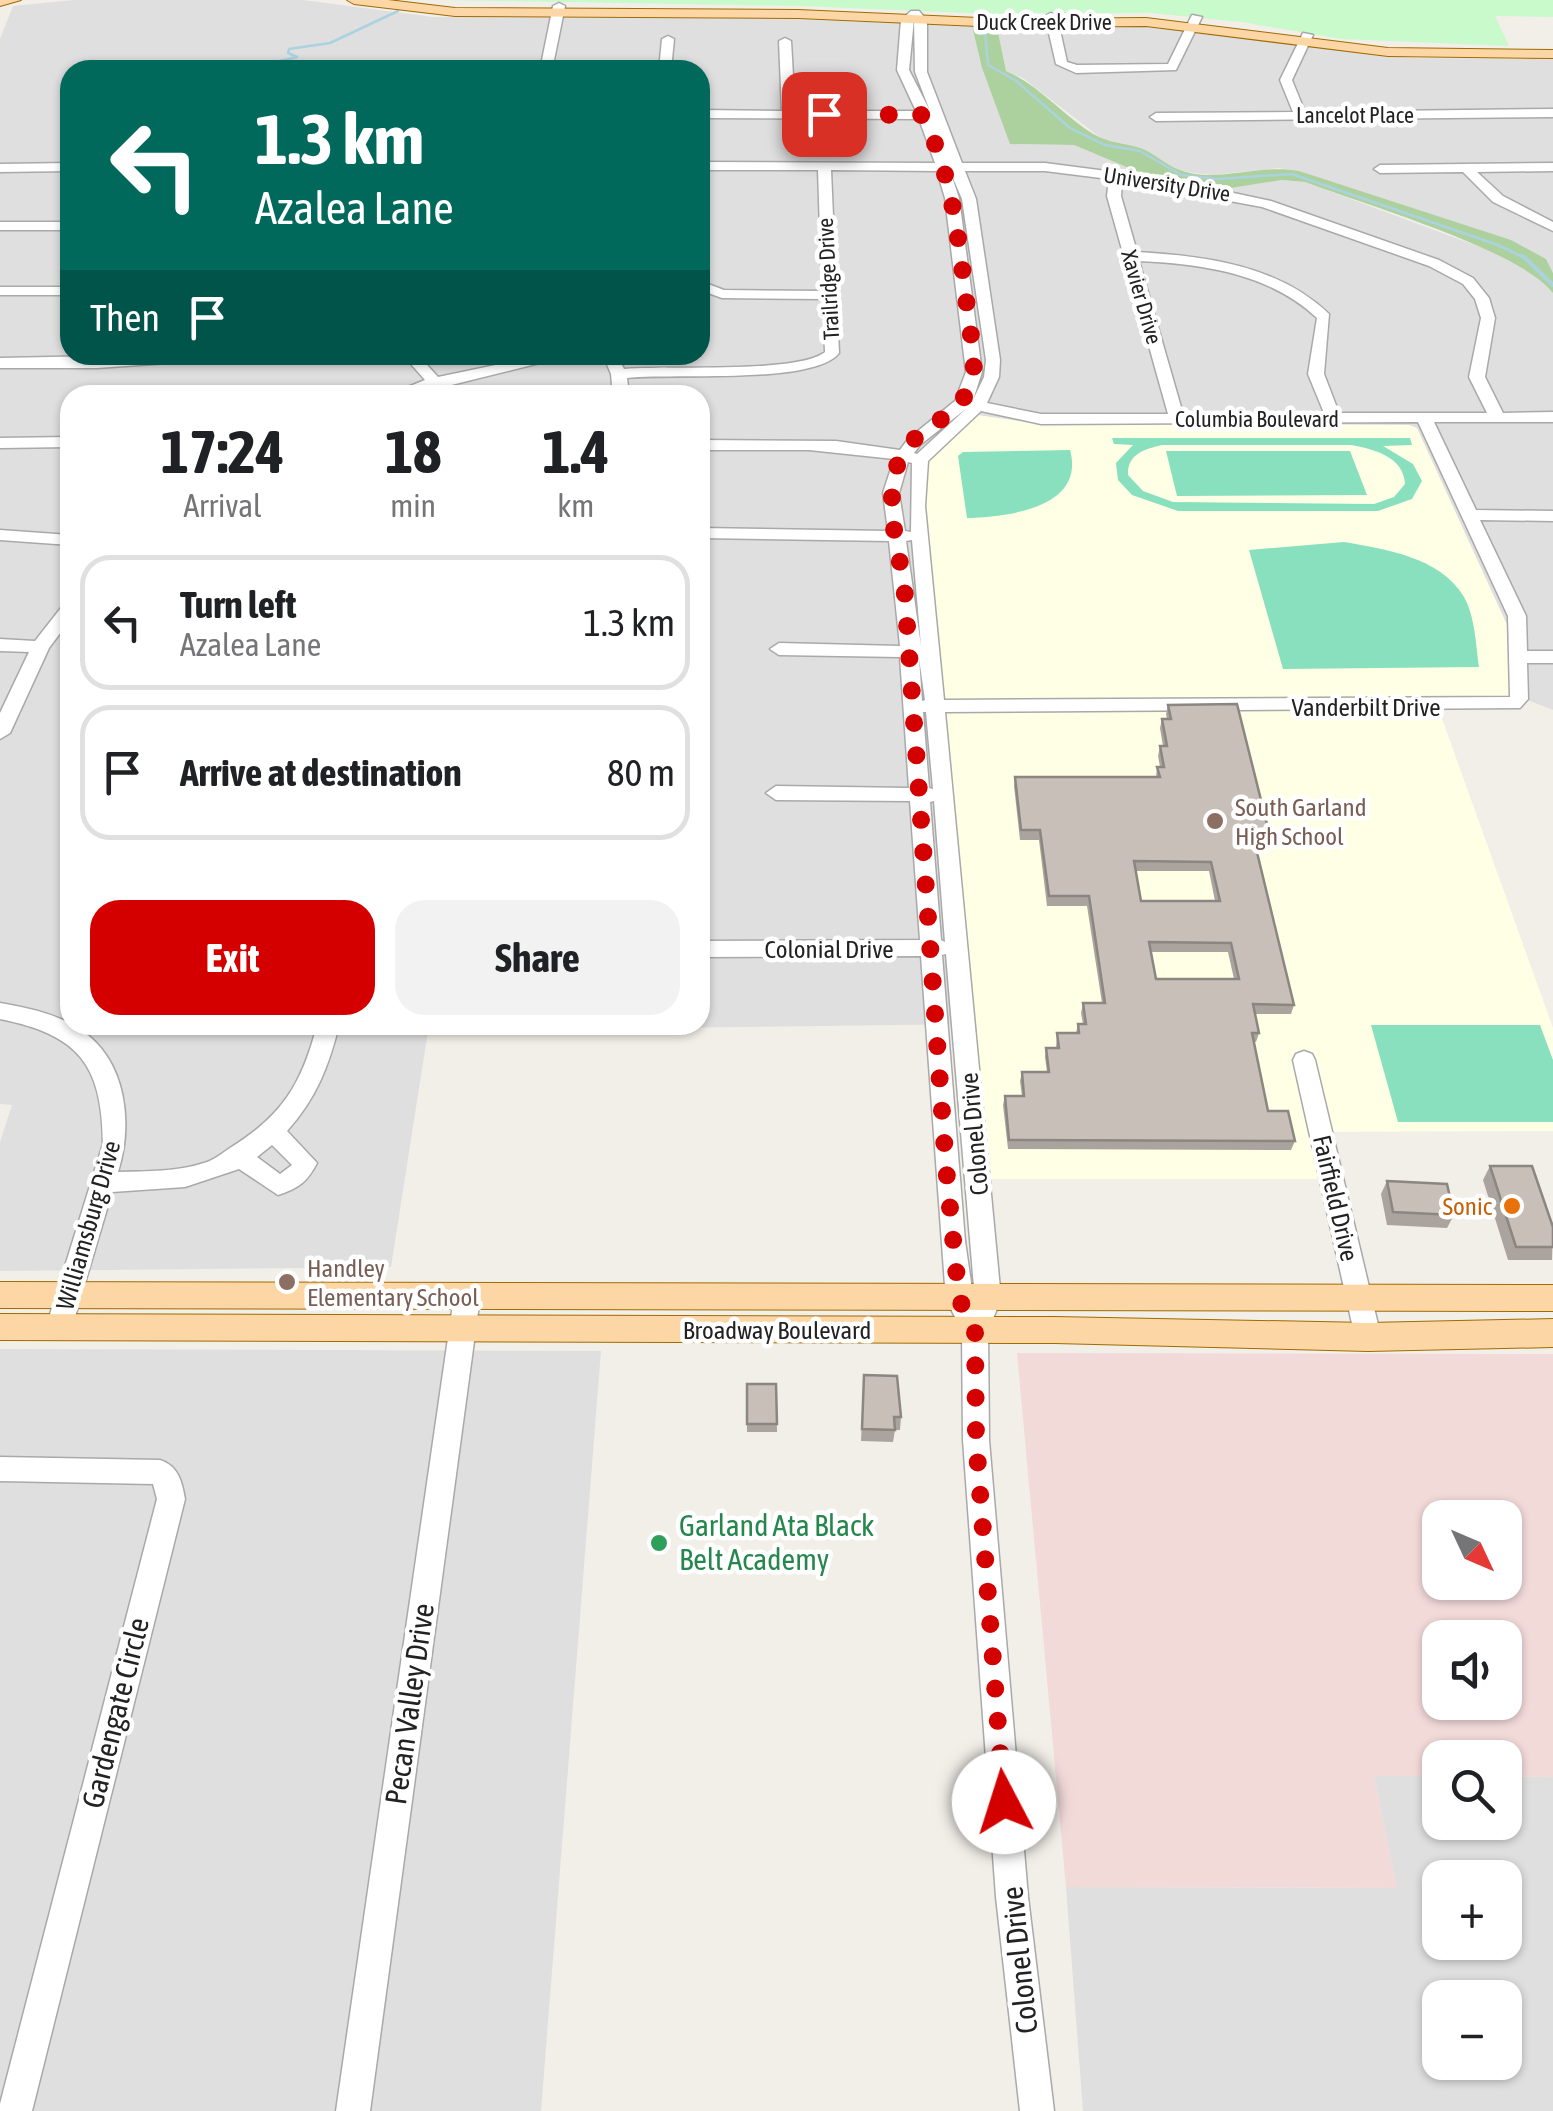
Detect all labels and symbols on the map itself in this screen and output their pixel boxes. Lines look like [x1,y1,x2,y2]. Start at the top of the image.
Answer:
street label: Duck Creek Drive [976,9,1112,35]
pin [782,72,867,157]
street label: Lancelot Place [1296,102,1414,128]
street label: University Drive [1102,161,1232,207]
street label: Trailridge Drive [812,217,844,341]
street label: Xavier Drive [1116,247,1168,347]
street label: Columbia Boulevard [1175,406,1339,432]
street label: Vanderbilt Drive [1291,693,1441,721]
place label: South Garland High School [1235,793,1367,850]
marker: South Garland High School [1204,810,1226,832]
street label: Colonial Drive [764,935,894,963]
street label: Colonel Drive [955,1071,993,1197]
street label: Fairfield Drive [1308,1132,1364,1264]
street label: Williamsburg Drive [50,1137,126,1313]
place label: Sonic [1443,1192,1493,1220]
marker: Sonic [1501,1195,1523,1217]
place label: Handley Elementary School [307,1254,479,1311]
marker: Handley Elementary School [276,1271,298,1293]
street label: Broadway Boulevard [683,1316,871,1344]
north arrow [1422,1500,1522,1600]
place label: Garland Ata Black Belt Academy [679,1508,874,1576]
marker: Garland Ata Black Belt Academy [648,1532,670,1554]
street label: Pecan Valley Drive [378,1601,440,1807]
street label: Gardengate Circle [75,1614,155,1811]
position arrow [952,1750,1056,1854]
street label: Colonel Drive [994,1885,1044,2035]

